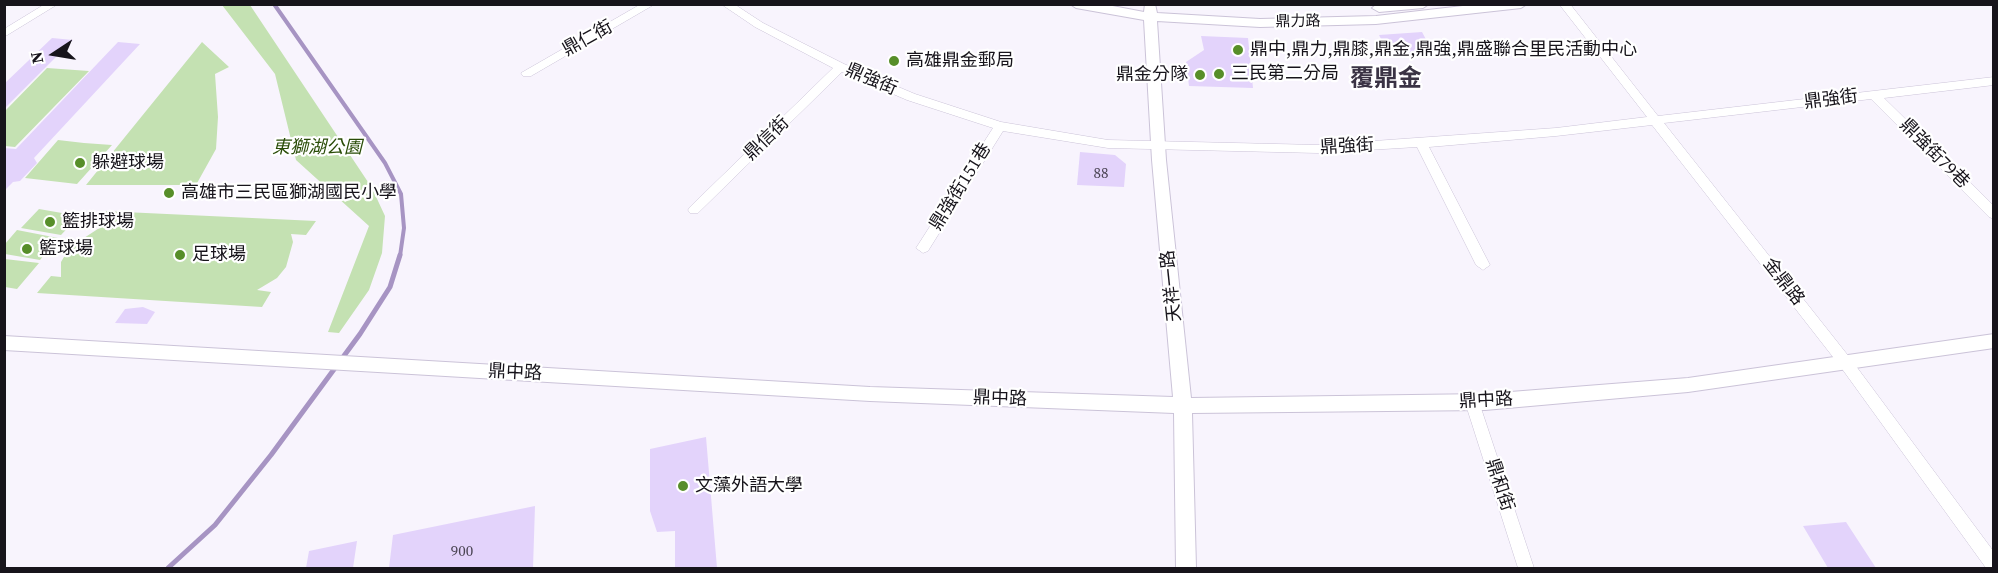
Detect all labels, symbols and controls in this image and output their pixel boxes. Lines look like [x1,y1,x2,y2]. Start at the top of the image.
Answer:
street label: 鼎力路 [1275,13,1321,31]
street label: 鼎仁街 [559,16,617,62]
north arrow [24,24,84,84]
place label: 鼎中,鼎力,鼎膝,鼎金,鼎強,鼎盛聯合里民活動中心 [1250,39,1637,61]
marker: 鼎中,鼎力,鼎膝,鼎金,鼎強,鼎盛聯合里民活動中心 [1231,43,1245,57]
text: N [24,50,48,66]
place label: 高雄鼎金郵局 [906,50,1014,72]
marker: 高雄鼎金郵局 [887,54,901,68]
street label: 鼎強街 [842,60,900,100]
place label: 三民第二分局 [1231,63,1339,85]
place label: 鼎金分隊 [1116,64,1188,86]
district label: 覆鼎金 [1350,66,1422,94]
marker: 三民第二分局 [1212,67,1226,81]
marker: 鼎金分隊 [1193,68,1207,82]
street label: 鼎強街 [1803,86,1859,114]
street label: 鼎信街 [740,112,794,166]
street label: 鼎強街79巷 [1895,115,1973,193]
street label: 鼎強街 [1319,135,1375,159]
park label: 東獅湖公園 [272,137,362,159]
street label: 鼎強街151巷 [926,139,996,235]
place label: 躲避球場 [92,152,164,174]
marker: 躲避球場 [73,156,87,170]
house number: 88 [1094,165,1108,183]
place label: 高雄市三民區獅湖國民小學 [181,182,397,204]
marker: 高雄市三民區獅湖國民小學 [162,186,176,200]
place label: 籃排球場 [62,211,134,233]
marker: 籃排球場 [43,215,57,229]
place label: 籃球場 [39,238,93,260]
marker: 籃球場 [20,242,34,256]
place label: 足球場 [192,244,246,266]
marker: 足球場 [173,248,187,262]
street label: 天祥一路 [1157,249,1187,323]
street label: 金鼎路 [1758,254,1808,310]
street label: 鼎中路 [487,361,543,385]
street label: 鼎中路 [973,387,1027,411]
street label: 鼎中路 [1458,389,1514,413]
street label: 鼎和街 [1480,456,1518,514]
place label: 文藻外語大學 [695,475,803,497]
marker: 文藻外語大學 [676,479,690,493]
house number: 900 [451,543,473,561]

